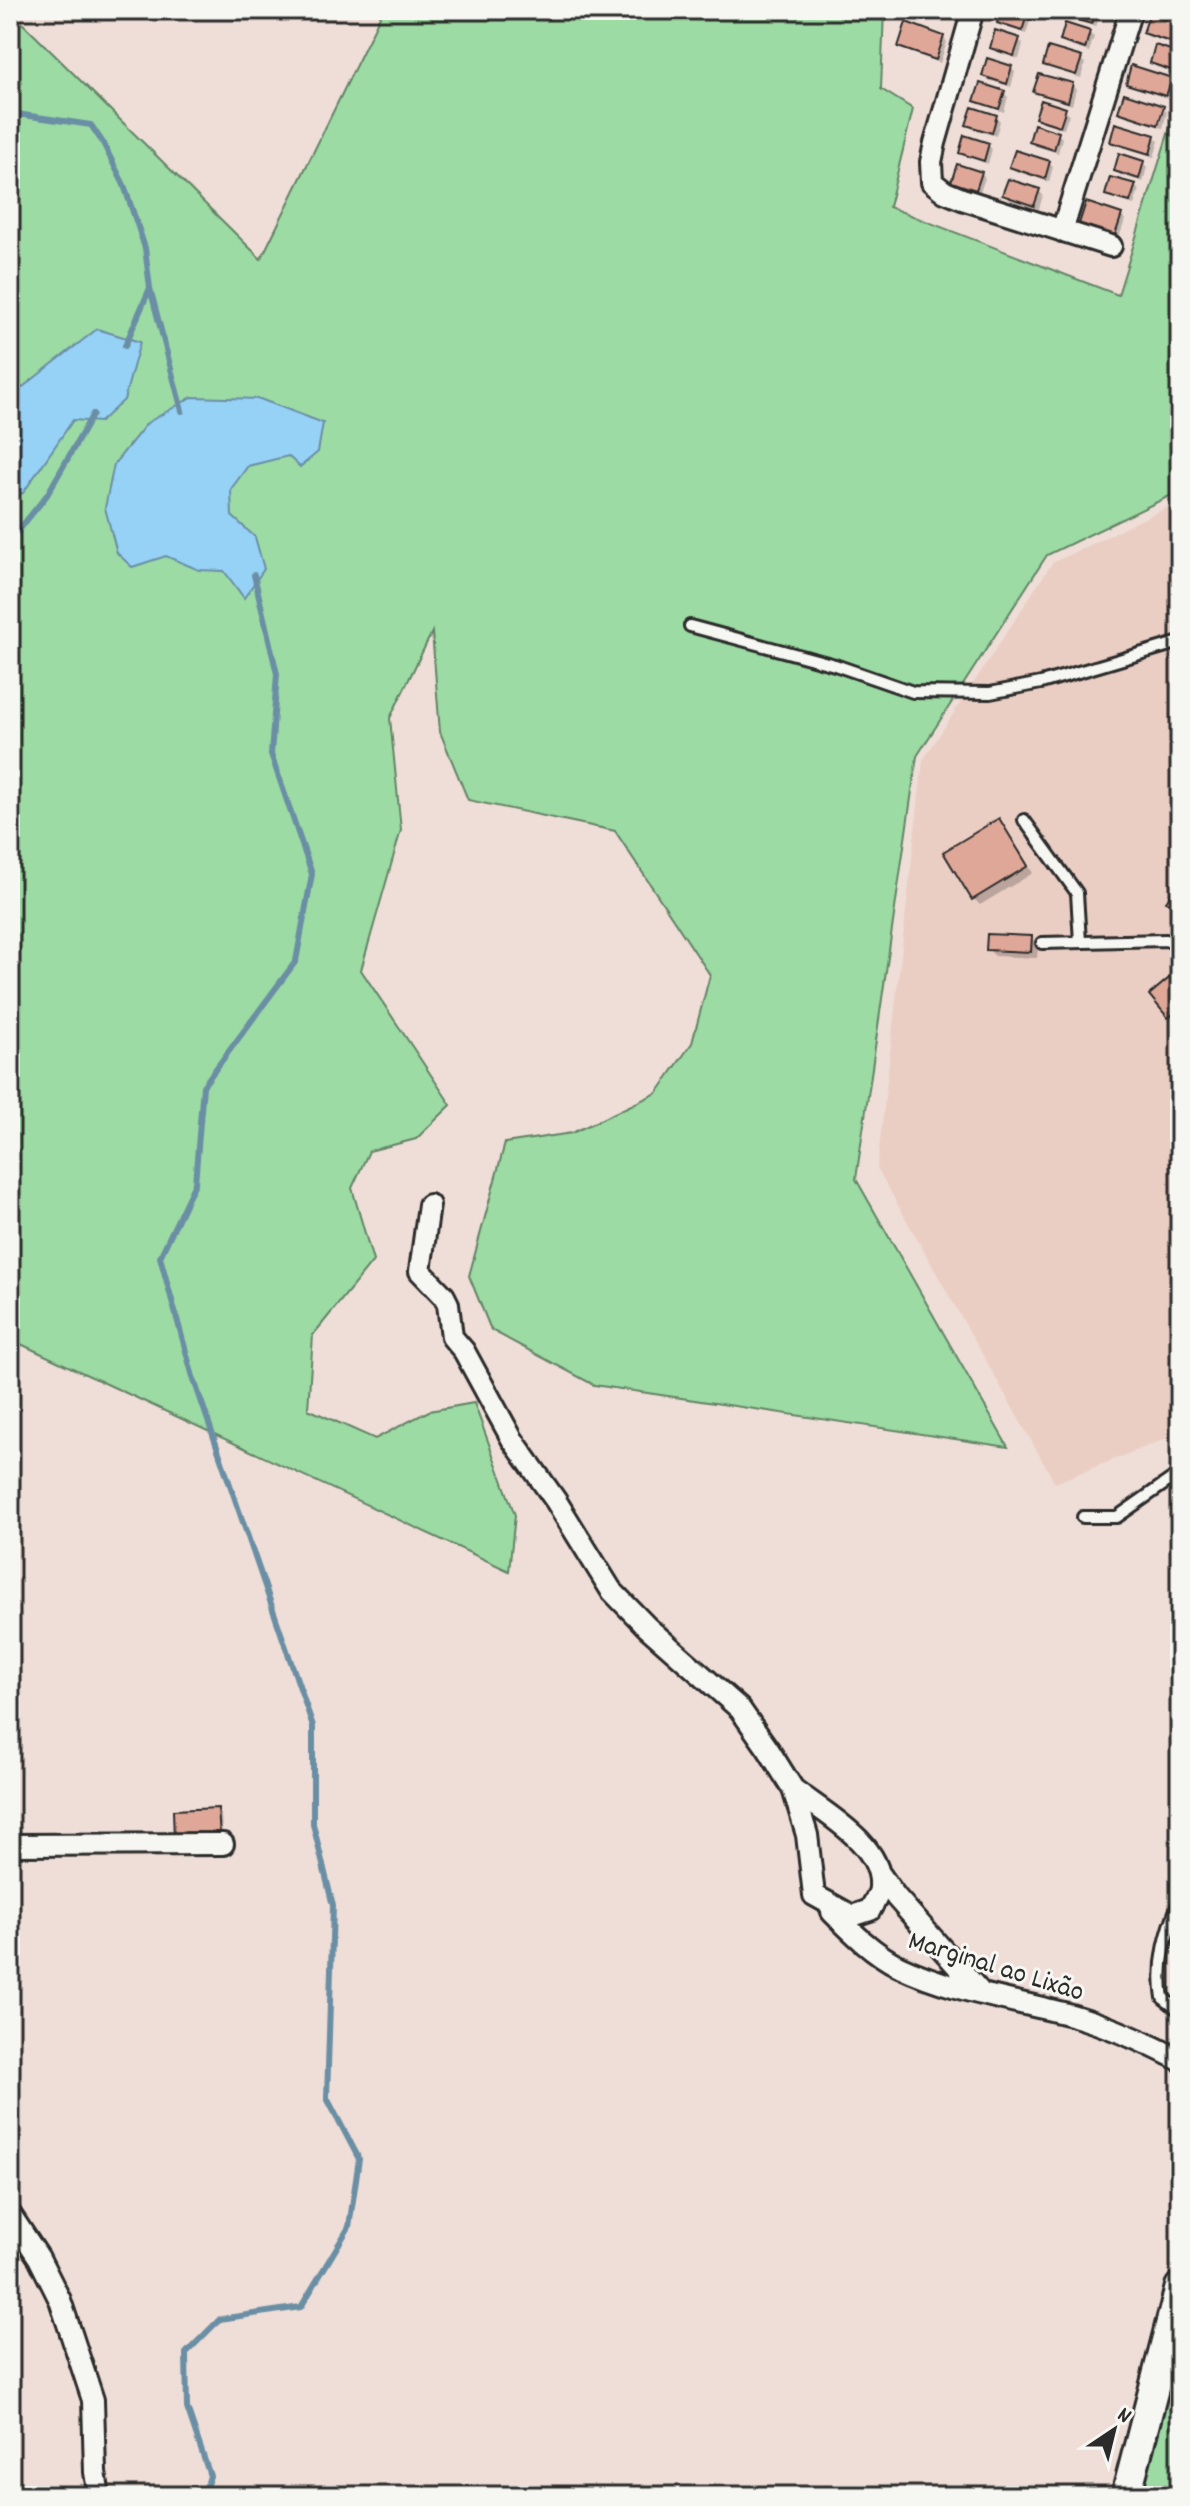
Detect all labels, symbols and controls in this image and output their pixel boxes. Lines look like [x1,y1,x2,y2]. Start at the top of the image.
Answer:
street label: Marginal ao Lixão [903,1923,1088,2014]
north arrow [1074,2390,1154,2470]
text: N [1110,2401,1137,2432]

